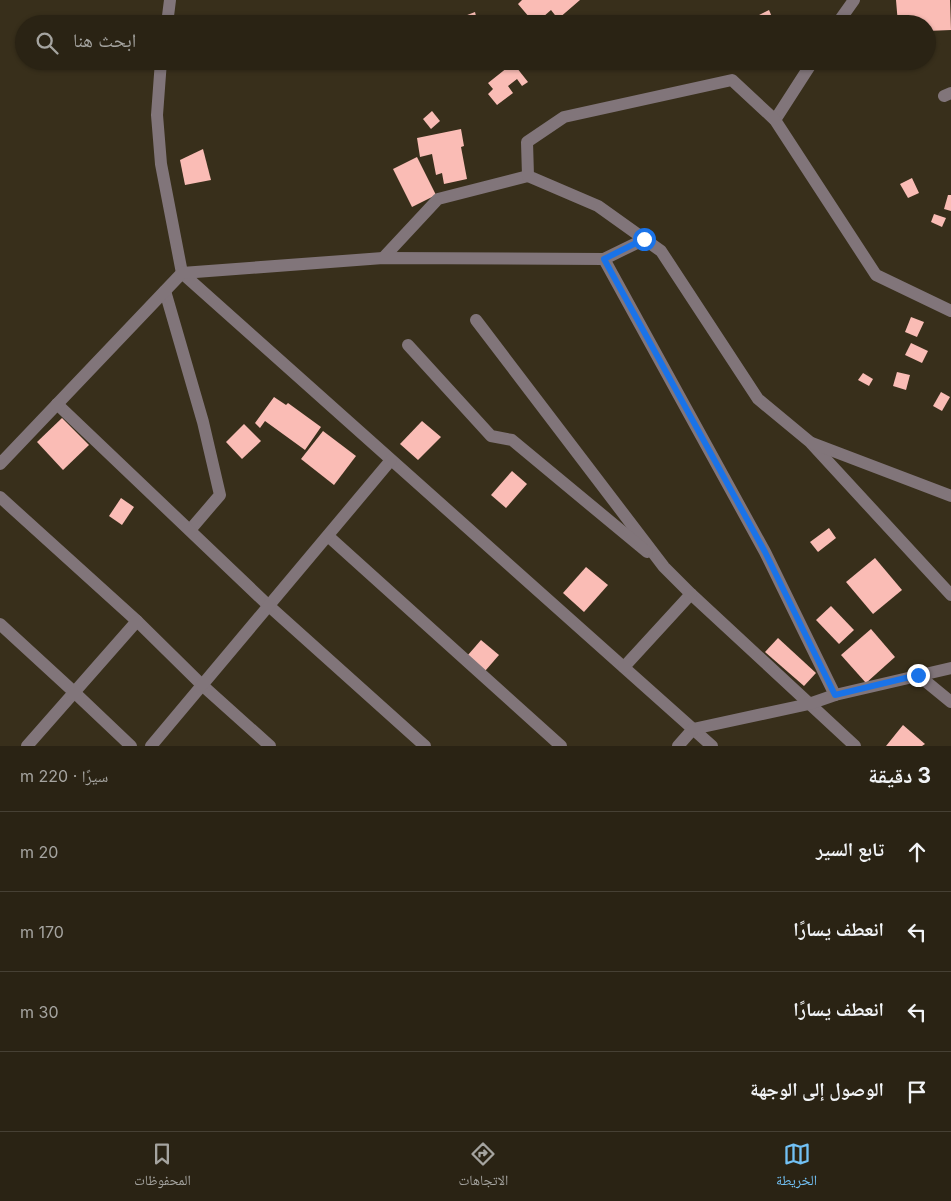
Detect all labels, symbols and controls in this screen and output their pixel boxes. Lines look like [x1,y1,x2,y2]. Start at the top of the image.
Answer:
search box [15,15,936,70]
icon: search [33,29,61,57]
text: ابحث هنا [73,29,136,52]
route start [633,228,656,251]
route end [907,664,930,687]
text: 3 دقيقة [868,763,931,788]
text: سيرًا · 220 m [20,766,108,786]
text: تابع السير [816,838,884,861]
icon: ahead [903,838,931,866]
text: 20 m [20,842,58,862]
text: انعطف يسارًا [793,918,884,941]
icon: left [903,918,931,946]
text: 170 m [20,922,64,942]
text: انعطف يسارًا [793,998,884,1021]
icon: left [903,998,931,1026]
text: 30 m [20,1002,59,1022]
text: الوصول إلى الوجهة [750,1078,884,1101]
icon: arrive [903,1078,931,1106]
tab: المحفوظات [134,1140,191,1194]
tab: الاتجاهات [459,1140,508,1194]
tab: الخريطة [776,1140,817,1194]

